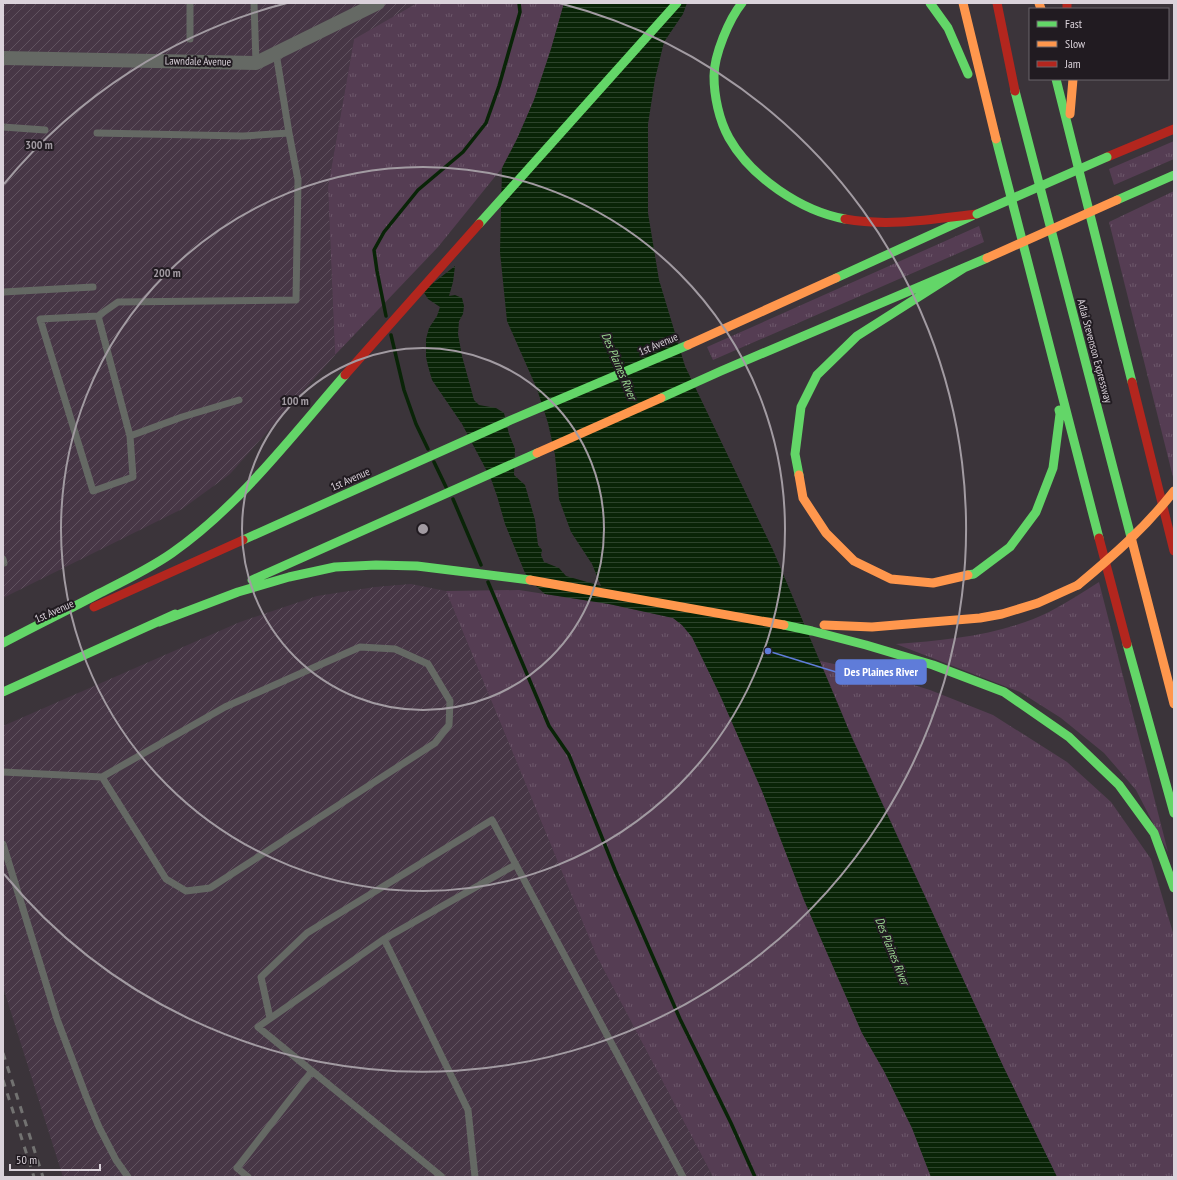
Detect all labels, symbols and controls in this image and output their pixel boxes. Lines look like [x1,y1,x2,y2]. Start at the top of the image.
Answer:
legend [1029,8,1169,80]
text: Fast [1065,16,1083,31]
text: Slow [1065,36,1086,51]
street label: Lawndale Avenue [165,53,232,69]
text: Jam [1064,56,1081,71]
text: 300 m [25,137,53,152]
text: 200 m [153,265,181,280]
street label: Adlai Stevenson Expressway [1074,298,1116,405]
street label: 1st Avenue [636,329,680,359]
water label: Des Plaines River [599,330,641,403]
text: 100 m [281,393,309,408]
street label: 1st Avenue [328,464,372,494]
centre of rings [416,522,430,536]
street label: 1st Avenue [32,596,76,626]
callout: Des Plaines River [836,660,926,684]
text: Des Plaines River [844,664,918,679]
water label: Des Plaines River [872,915,913,988]
scale bar [10,1146,100,1172]
text: 50 m [16,1152,37,1167]

